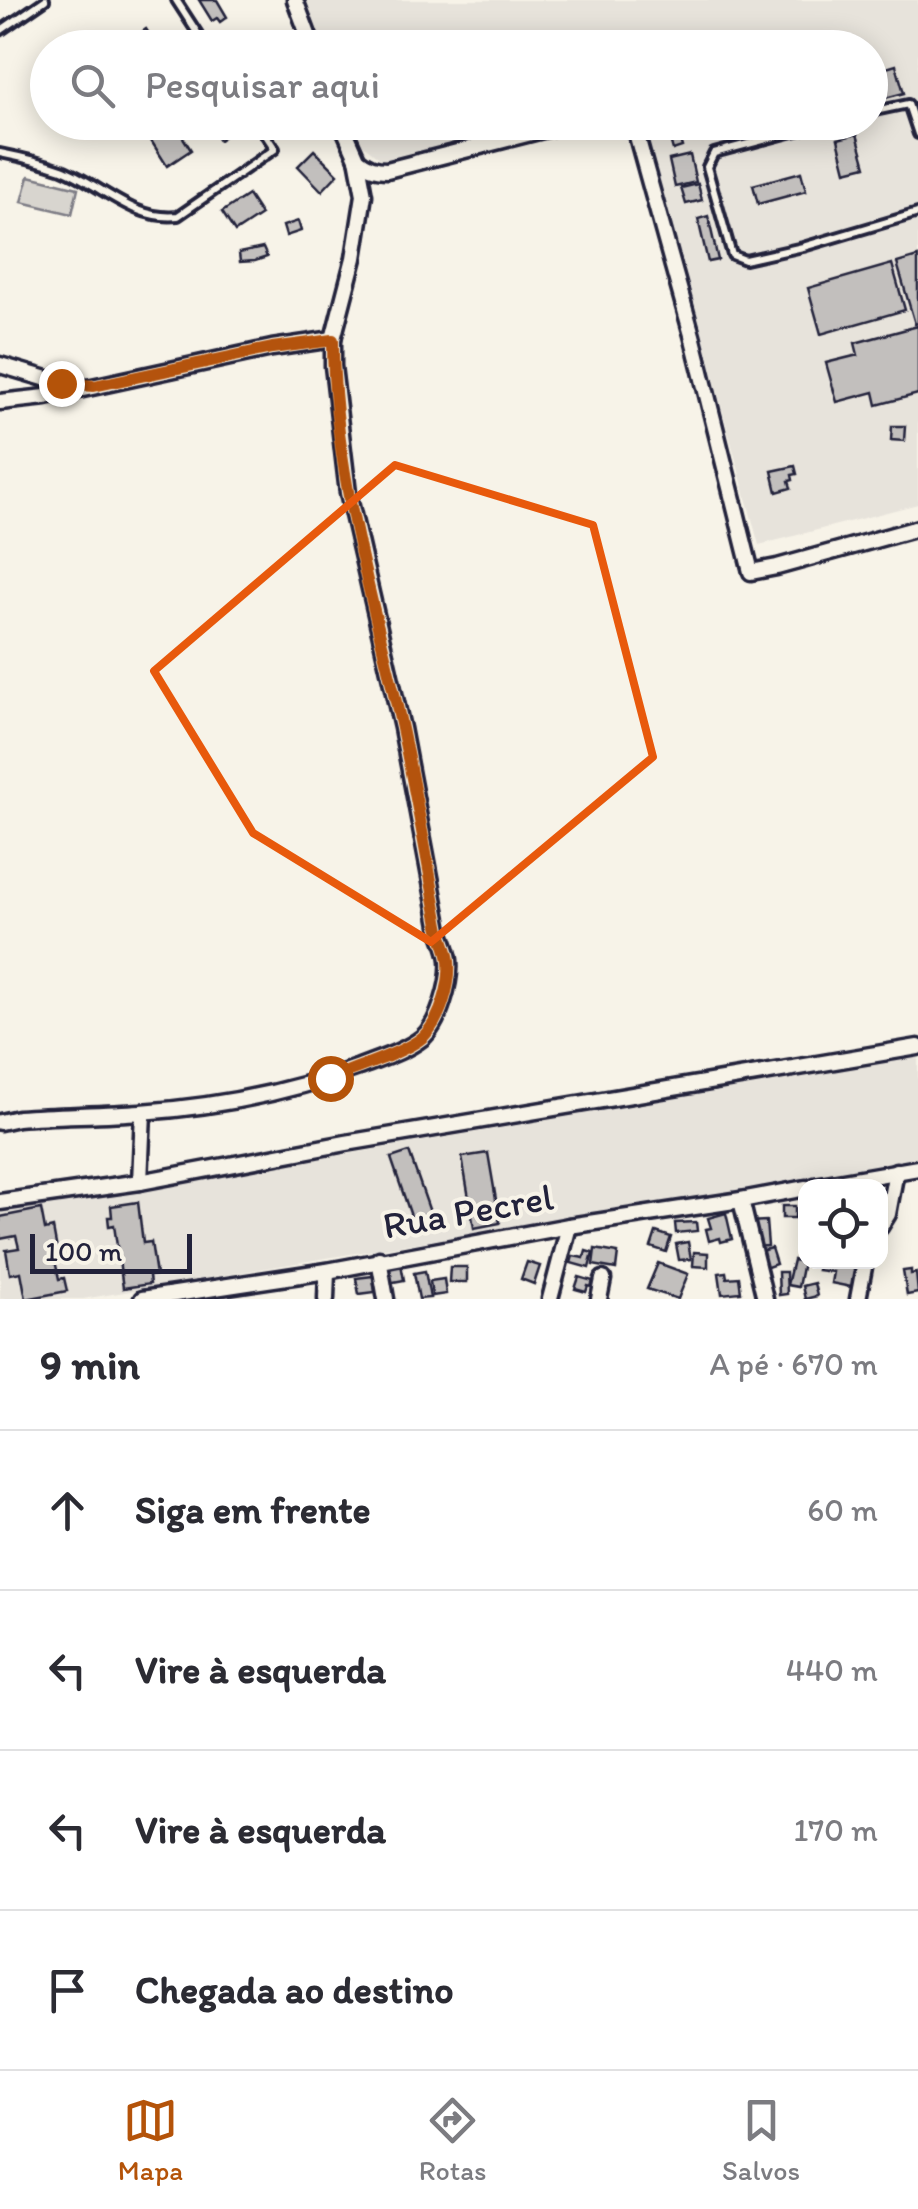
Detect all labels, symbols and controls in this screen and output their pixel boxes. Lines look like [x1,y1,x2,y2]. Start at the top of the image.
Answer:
search box [30,30,888,140]
icon: search [65,58,120,113]
text: Pesquisar aqui [145,62,380,108]
route end [39,361,85,407]
route start [308,1056,354,1102]
street label: Rua Pecrel [379,1173,557,1249]
map controls [798,1179,888,1269]
button: locate [798,1179,888,1269]
scale bar [30,1229,192,1274]
text: 100 m [45,1234,122,1268]
text: 9 min [40,1339,140,1390]
text: A pé · 670 m [709,1345,878,1383]
icon: ahead [40,1483,95,1538]
text: Siga em frente [135,1487,371,1533]
text: 60 m [807,1491,878,1529]
icon: left [40,1643,95,1698]
text: Vire à esquerda [135,1647,386,1693]
text: 440 m [786,1651,878,1689]
icon: left [40,1803,95,1858]
text: Vire à esquerda [135,1807,386,1853]
text: 170 m [793,1811,878,1849]
icon: arrive [40,1963,95,2018]
text: Chegada ao destino [135,1967,454,2013]
tab: Mapa [118,2093,183,2187]
tab: Rotas [419,2093,486,2187]
tab: Salvos [722,2093,800,2187]

